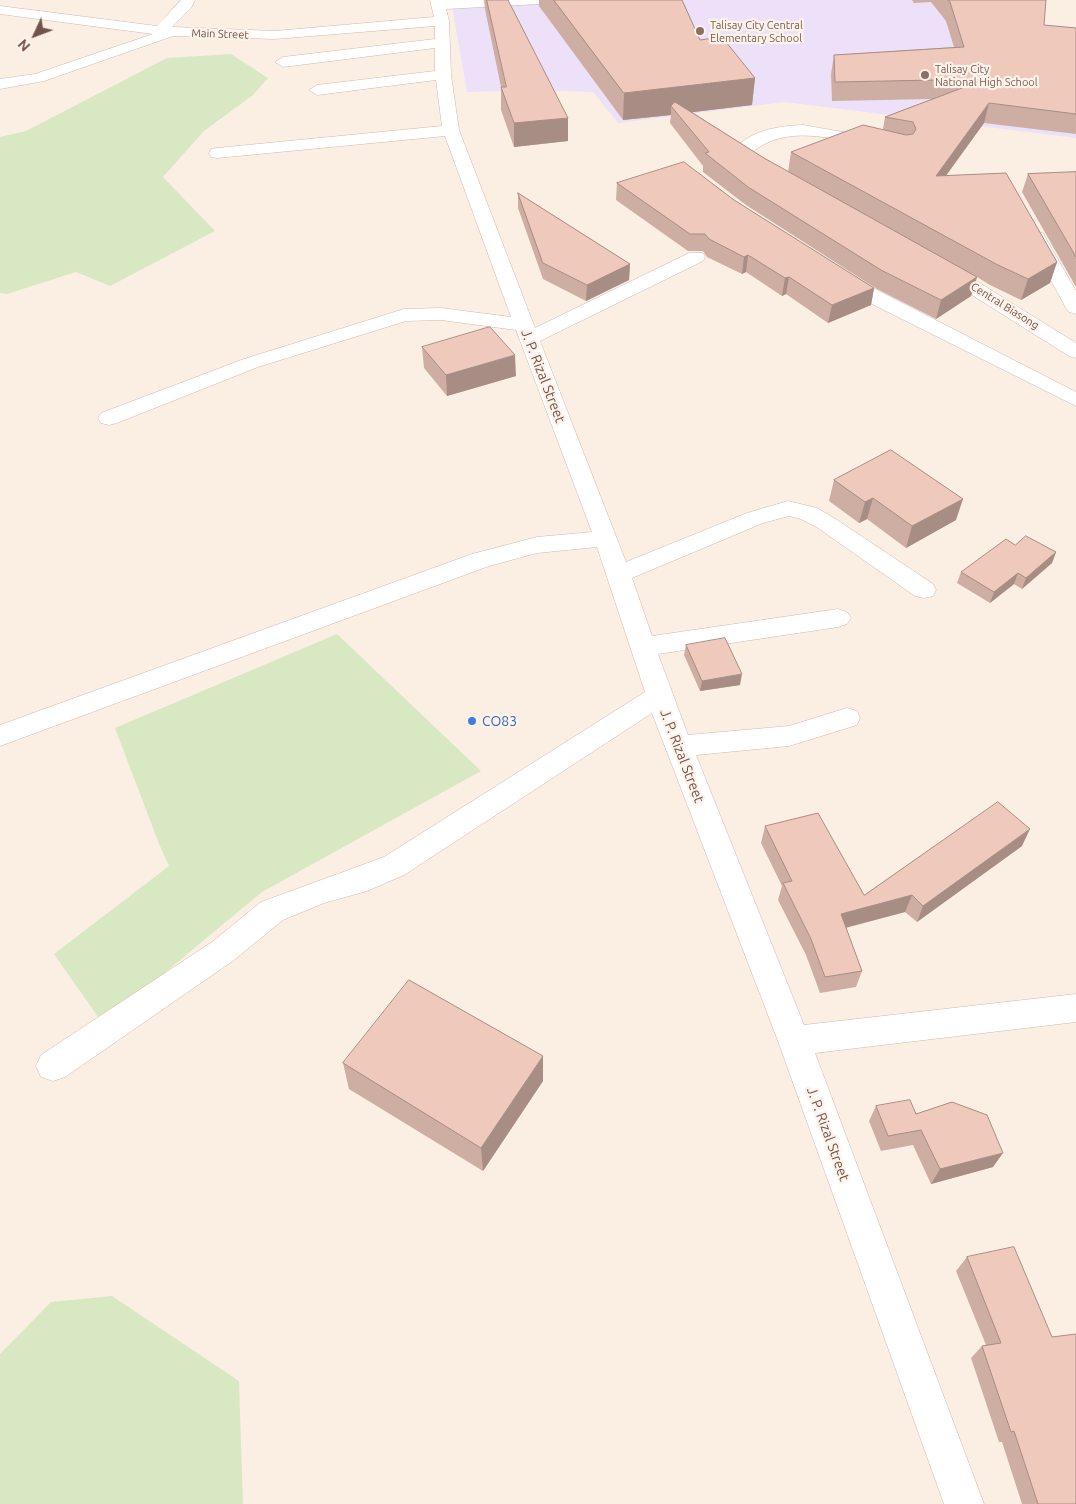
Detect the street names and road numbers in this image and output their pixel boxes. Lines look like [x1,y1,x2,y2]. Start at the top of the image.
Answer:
street label: Main Street [191,26,249,42]
street label: Central Biasong [969,280,1041,332]
street label: J. P. Rizal Street [517,327,569,425]
street label: J. P. Rizal Street [656,707,708,805]
street label: J. P. Rizal Street [803,1085,853,1183]

